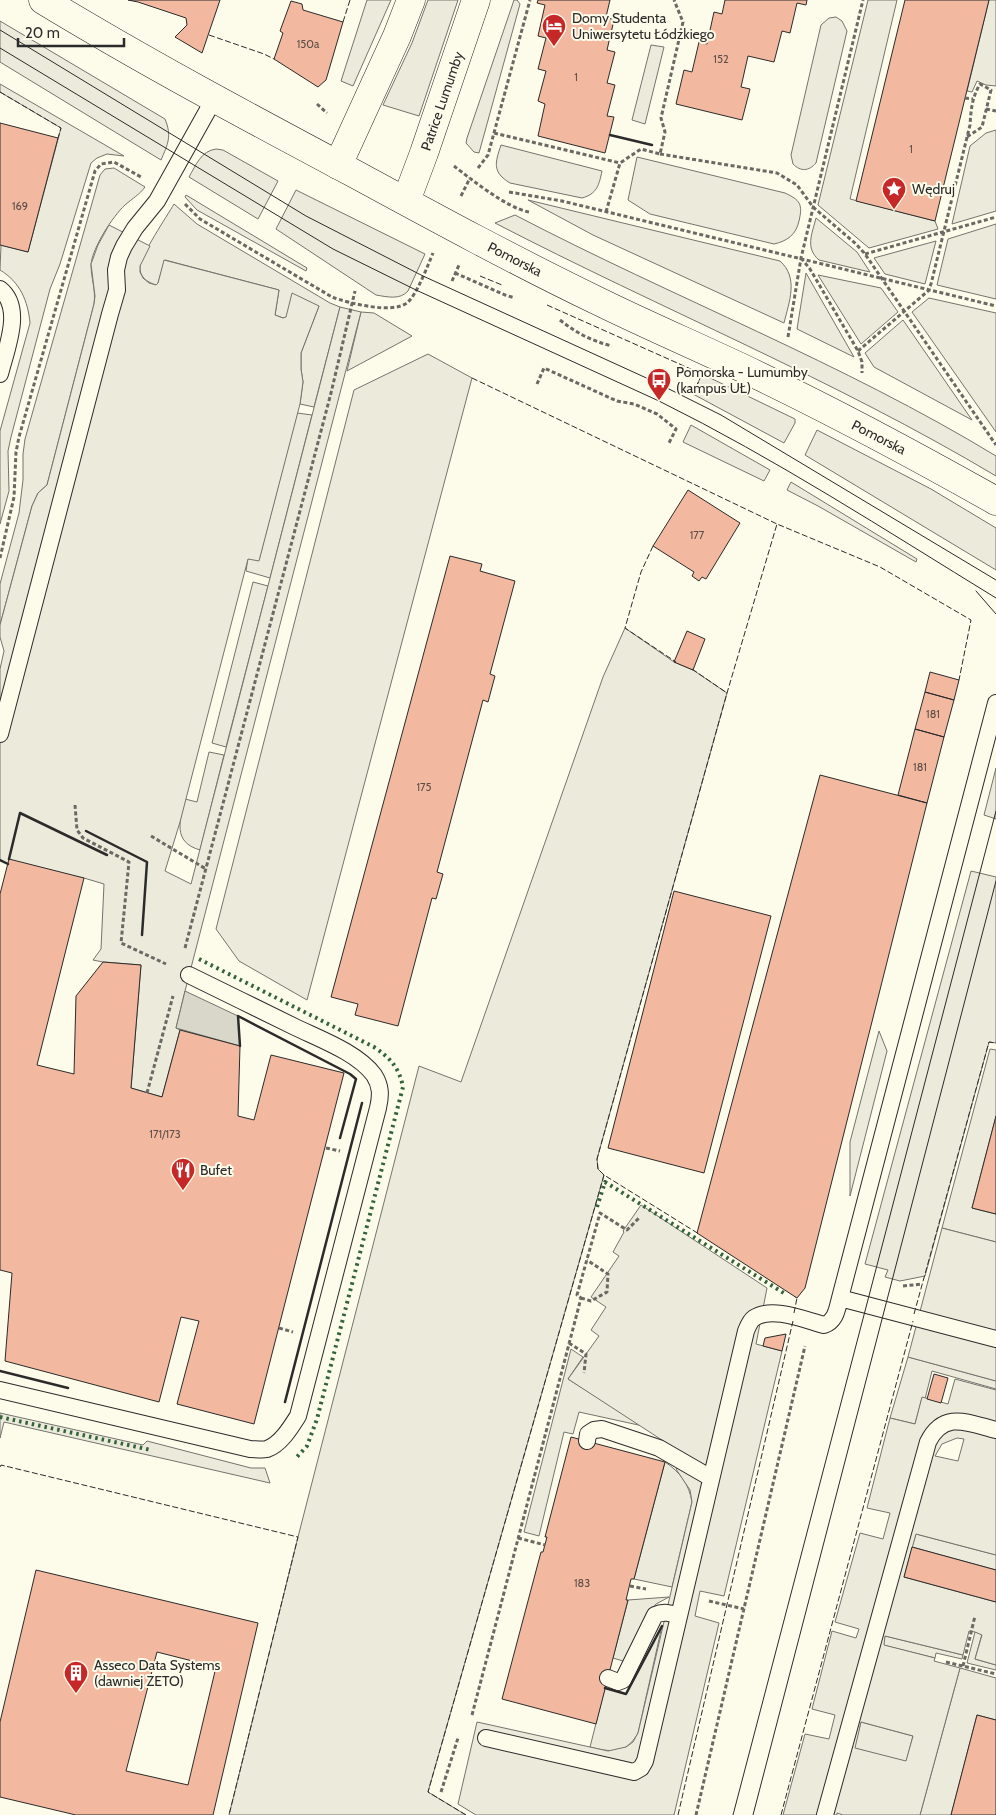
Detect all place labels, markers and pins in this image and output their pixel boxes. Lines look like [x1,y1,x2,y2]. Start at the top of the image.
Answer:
place label: Domy Studenta Uniwersytetu Łódzkiego [572,9,715,43]
hotel icon: Domy Studenta Uniwersytetu Łódzkiego [541,13,567,47]
place icon: Wędruj [881,176,907,210]
place label: Wędruj [912,180,955,198]
place label: Pomorska - Lumumby (kampus UŁ) [676,363,808,397]
bus stop icon: Pomorska - Lumumby (kampus UŁ) [646,367,672,401]
restaurant icon: Bufet [170,1157,196,1191]
place label: Bufet [200,1161,232,1179]
place label: Asseco Data Systems (dawniej ZETO) [94,1656,221,1690]
building icon: Asseco Data Systems (dawniej ZETO) [63,1660,89,1694]

